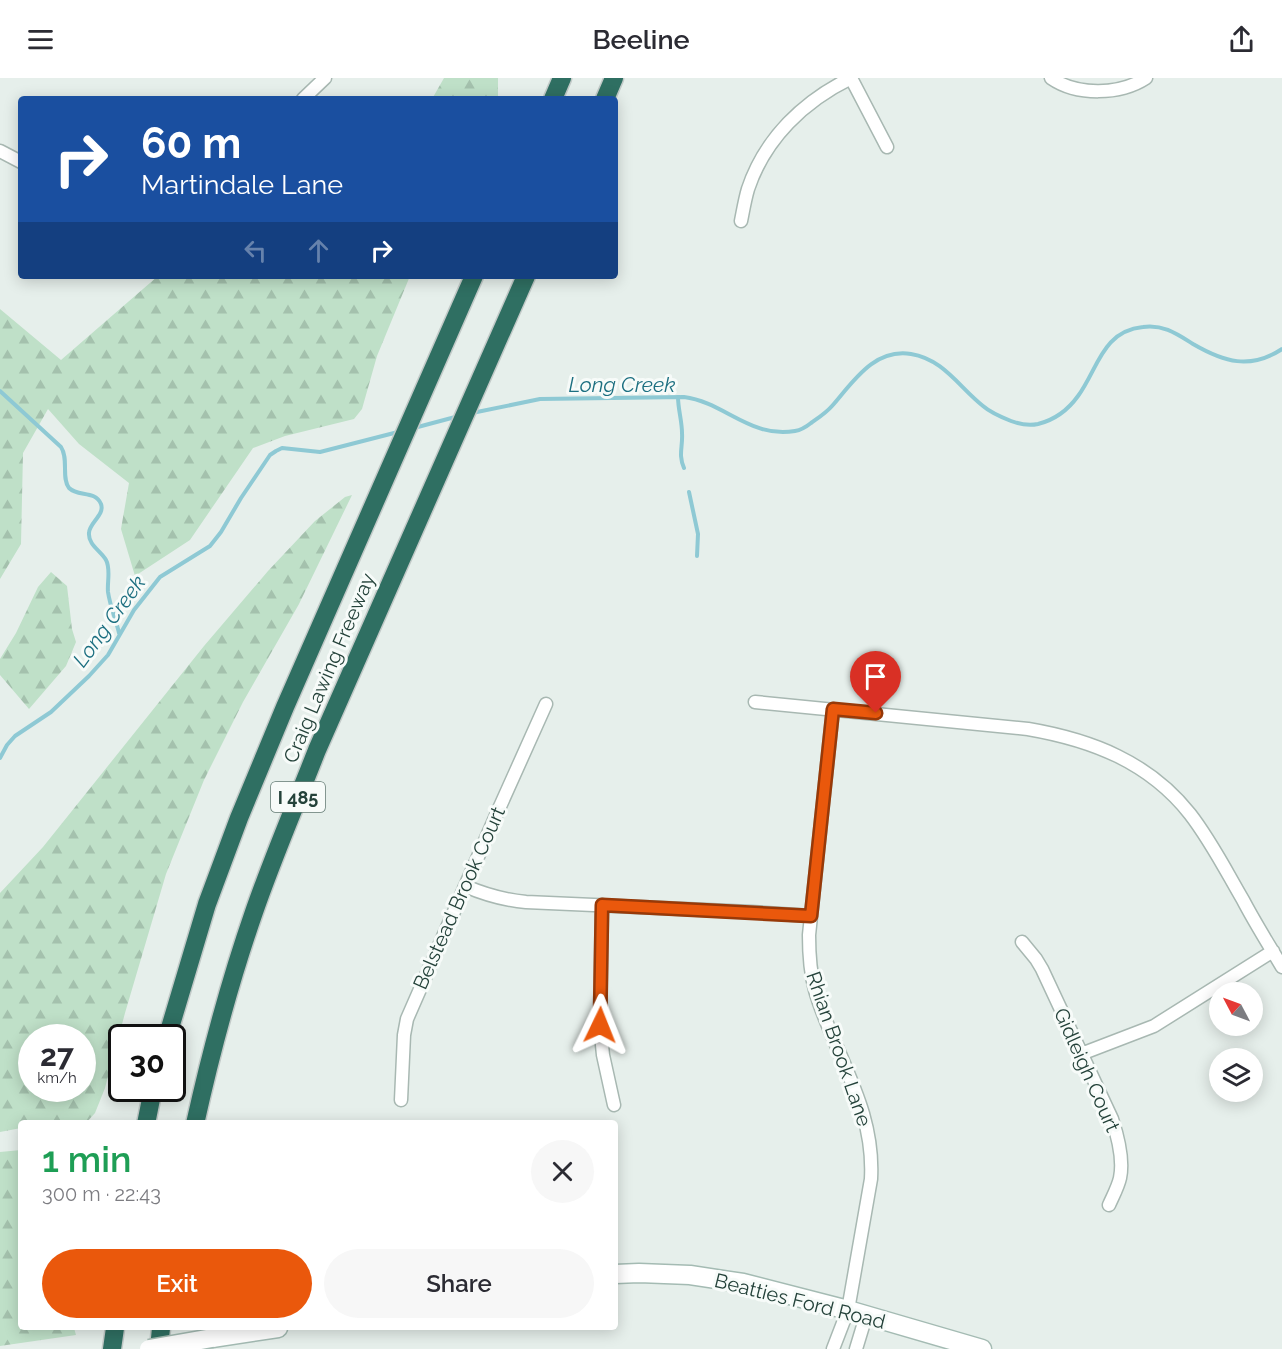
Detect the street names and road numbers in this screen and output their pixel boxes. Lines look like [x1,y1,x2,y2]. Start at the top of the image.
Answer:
street label: Craig Lawing Freeway [278,569,380,766]
road number: I 485 [271,782,325,812]
street label: Belstead Brook Court [408,803,510,993]
street label: Rhian Brook Lane [801,968,877,1130]
street label: Gidleigh Court [1049,1004,1125,1136]
street label: Beatties Ford Road [712,1268,888,1334]

